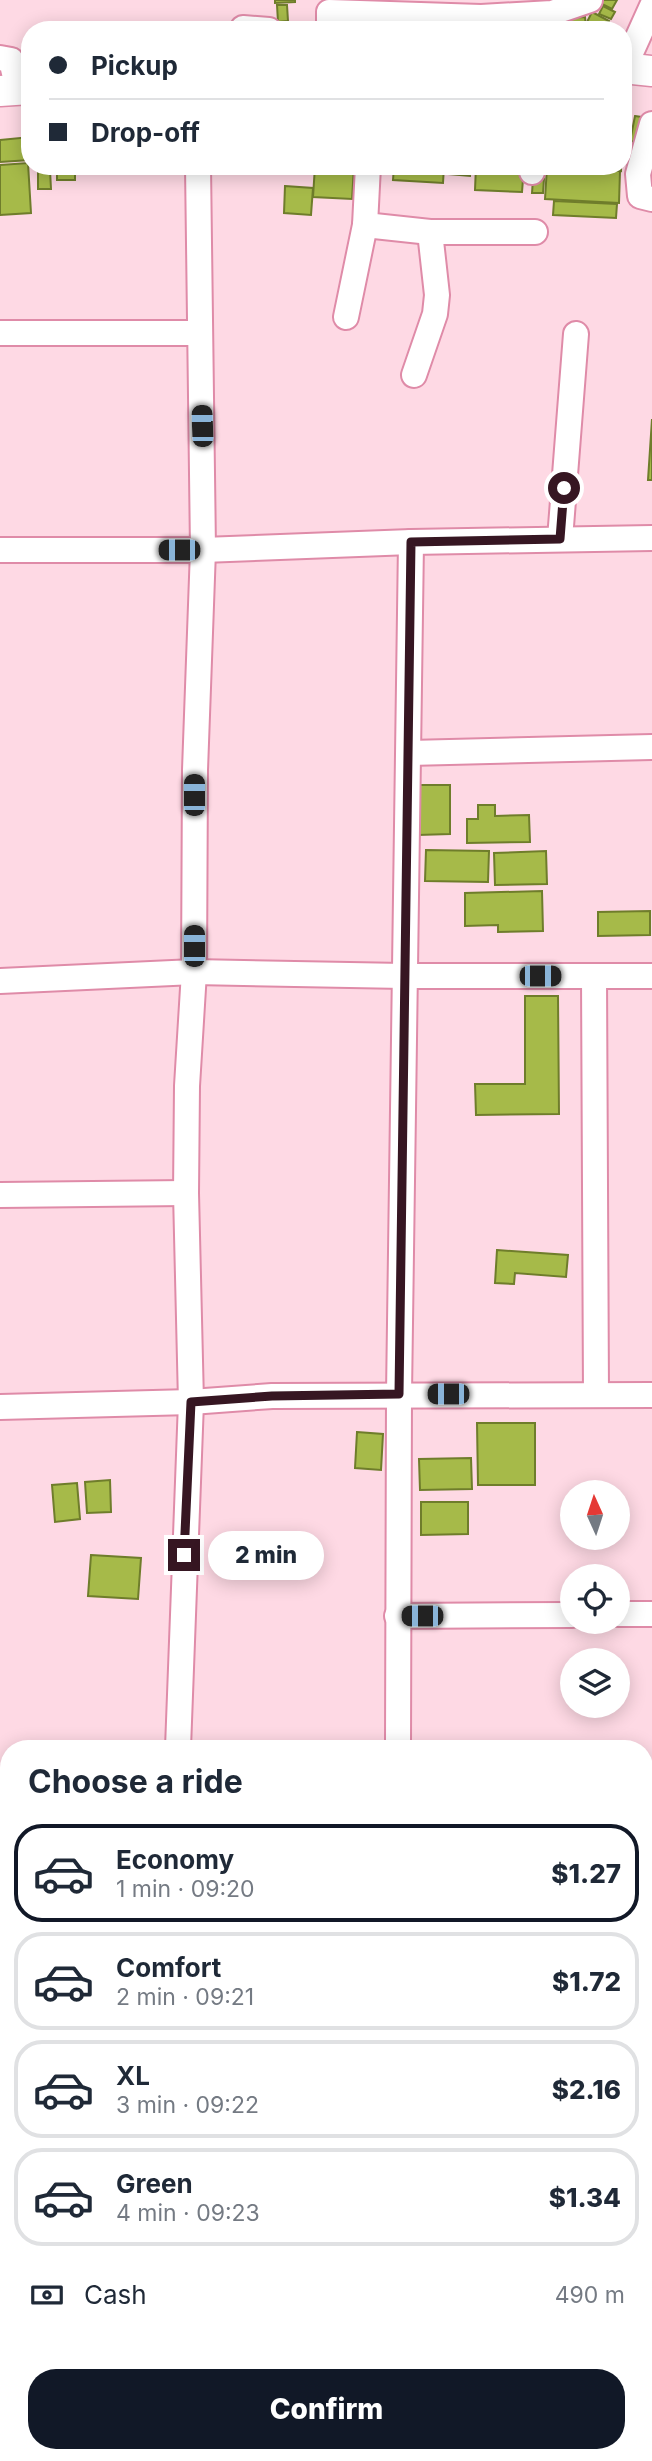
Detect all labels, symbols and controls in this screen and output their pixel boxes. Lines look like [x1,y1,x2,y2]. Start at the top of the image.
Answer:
text: Pickup [91,50,178,81]
text: Drop-off [91,117,200,148]
car [191,405,214,447]
route start [548,472,580,504]
car [159,540,201,561]
car [184,774,205,816]
car [184,925,205,967]
car [520,966,562,987]
car [428,1384,470,1405]
north arrow [560,1480,630,1550]
map controls [560,1480,630,1718]
callout: 2 min [208,1530,324,1580]
route end [168,1539,200,1571]
text: 2 min [235,1541,297,1569]
button: locate [560,1564,630,1634]
car [402,1606,444,1627]
button: layers [560,1648,630,1718]
text: Choose a ride [28,1762,243,1801]
icon: car [32,1842,95,1905]
text: Economy [116,1844,234,1875]
text: $1.27 [551,1858,621,1889]
text: 1 min · 09:20 [116,1875,255,1903]
icon: car [32,1950,95,2013]
text: Comfort [116,1952,221,1983]
text: $1.72 [552,1966,621,1997]
text: 2 min · 09:21 [116,1983,254,2011]
icon: car [32,2058,95,2121]
text: XL [116,2060,150,2091]
text: $2.16 [552,2074,621,2105]
text: 3 min · 09:22 [116,2091,259,2119]
icon: car [32,2166,95,2229]
text: Green [116,2168,193,2199]
text: $1.34 [549,2182,621,2213]
text: 4 min · 09:23 [116,2199,260,2227]
icon: cash [28,2276,66,2314]
text: Cash [84,2279,147,2310]
text: 490 m [555,2281,625,2309]
button: Confirm [28,2369,625,2449]

